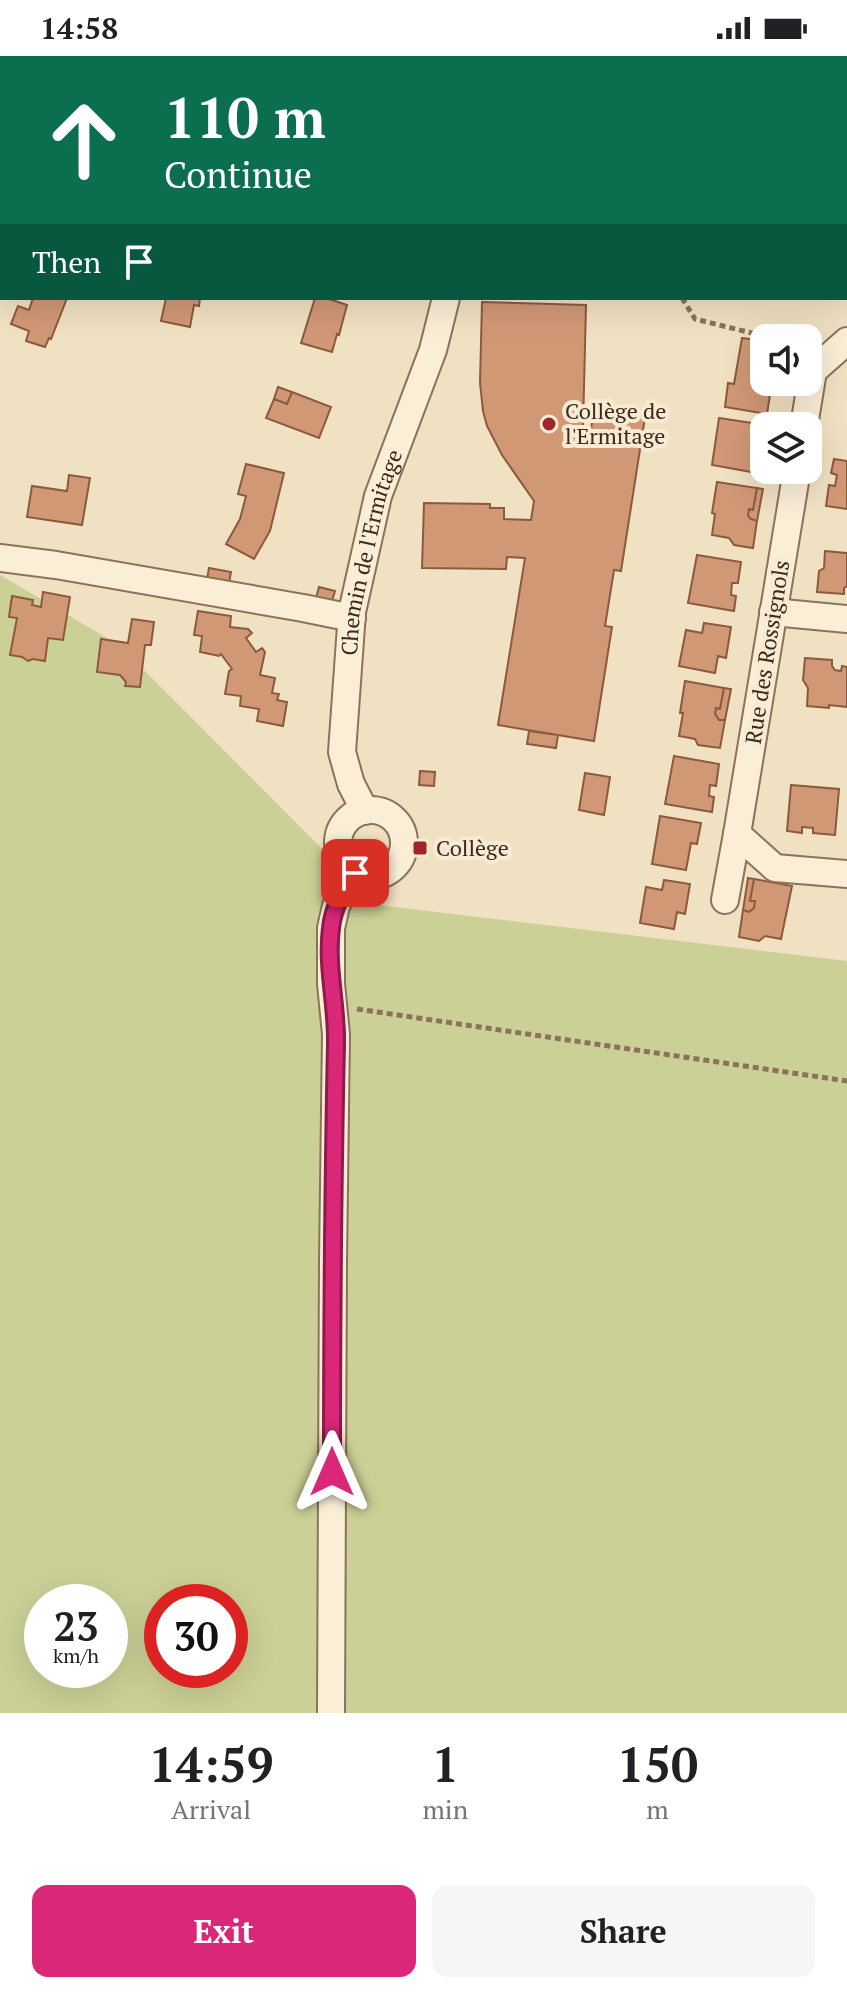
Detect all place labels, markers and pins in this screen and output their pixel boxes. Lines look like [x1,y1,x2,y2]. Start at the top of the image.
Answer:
place label: Collège de l'Ermitage [565,396,666,450]
marker: Collège de l'Ermitage [540,415,558,433]
place label: Collège [436,833,509,862]
pin [321,839,389,907]
marker: Collège [411,839,429,857]

